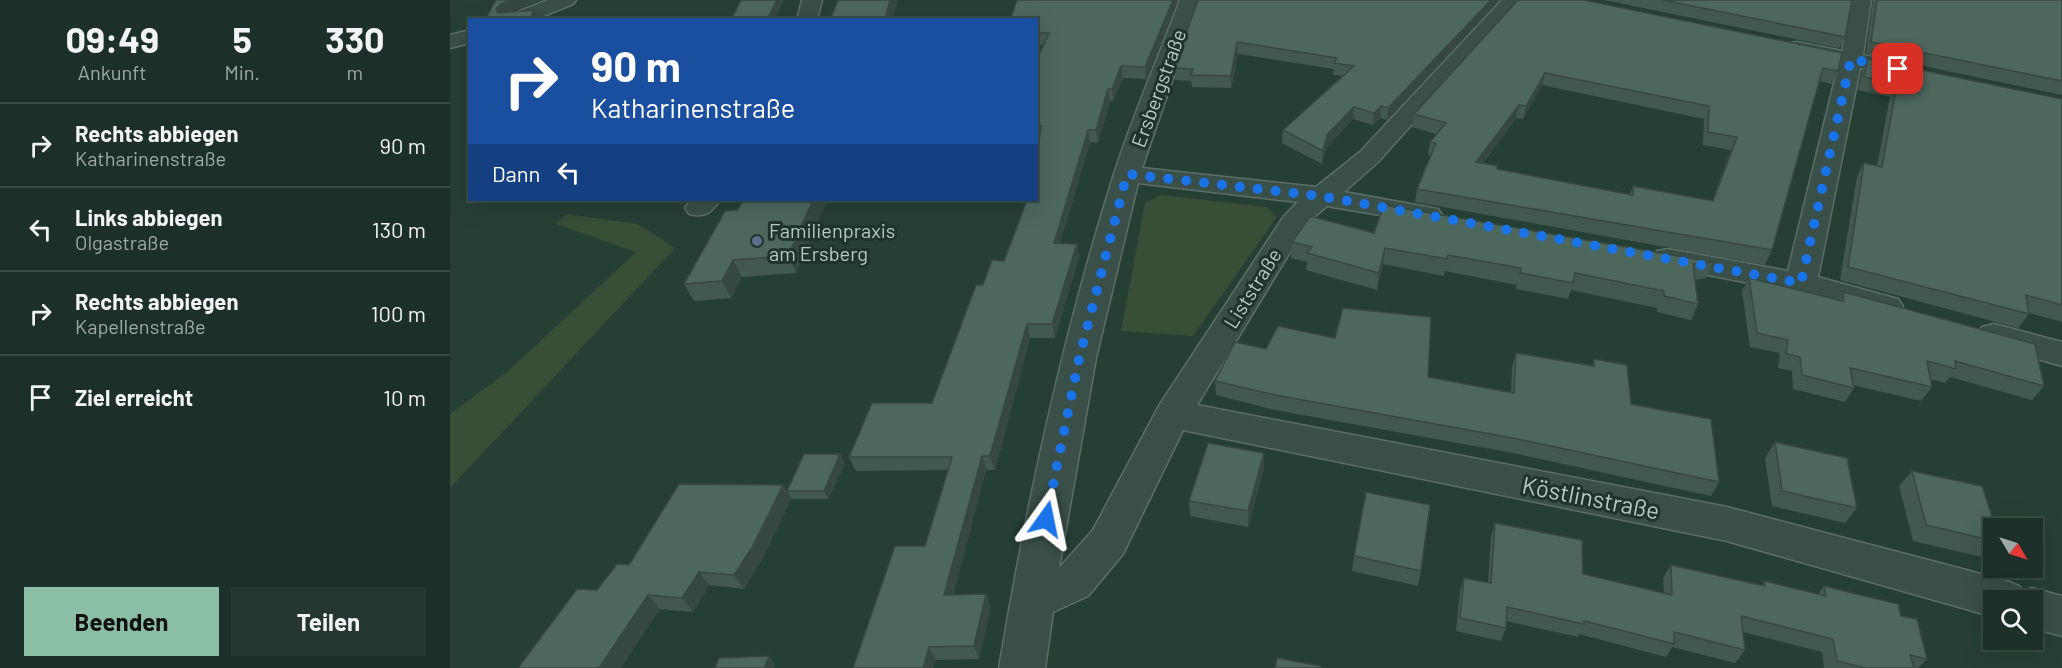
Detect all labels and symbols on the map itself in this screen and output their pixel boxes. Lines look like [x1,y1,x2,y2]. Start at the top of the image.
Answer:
street label: Ersbergstraße [1125,26,1191,150]
pin [1872,43,1923,94]
place label: Familienpraxis am Ersberg [769,218,895,265]
marker: Familienpraxis am Ersberg [750,234,764,248]
street label: Liststraße [1218,244,1286,332]
street label: Köstlinstraße [1520,469,1662,525]
position arrow [1014,487,1078,551]
north arrow [1983,518,2043,578]

